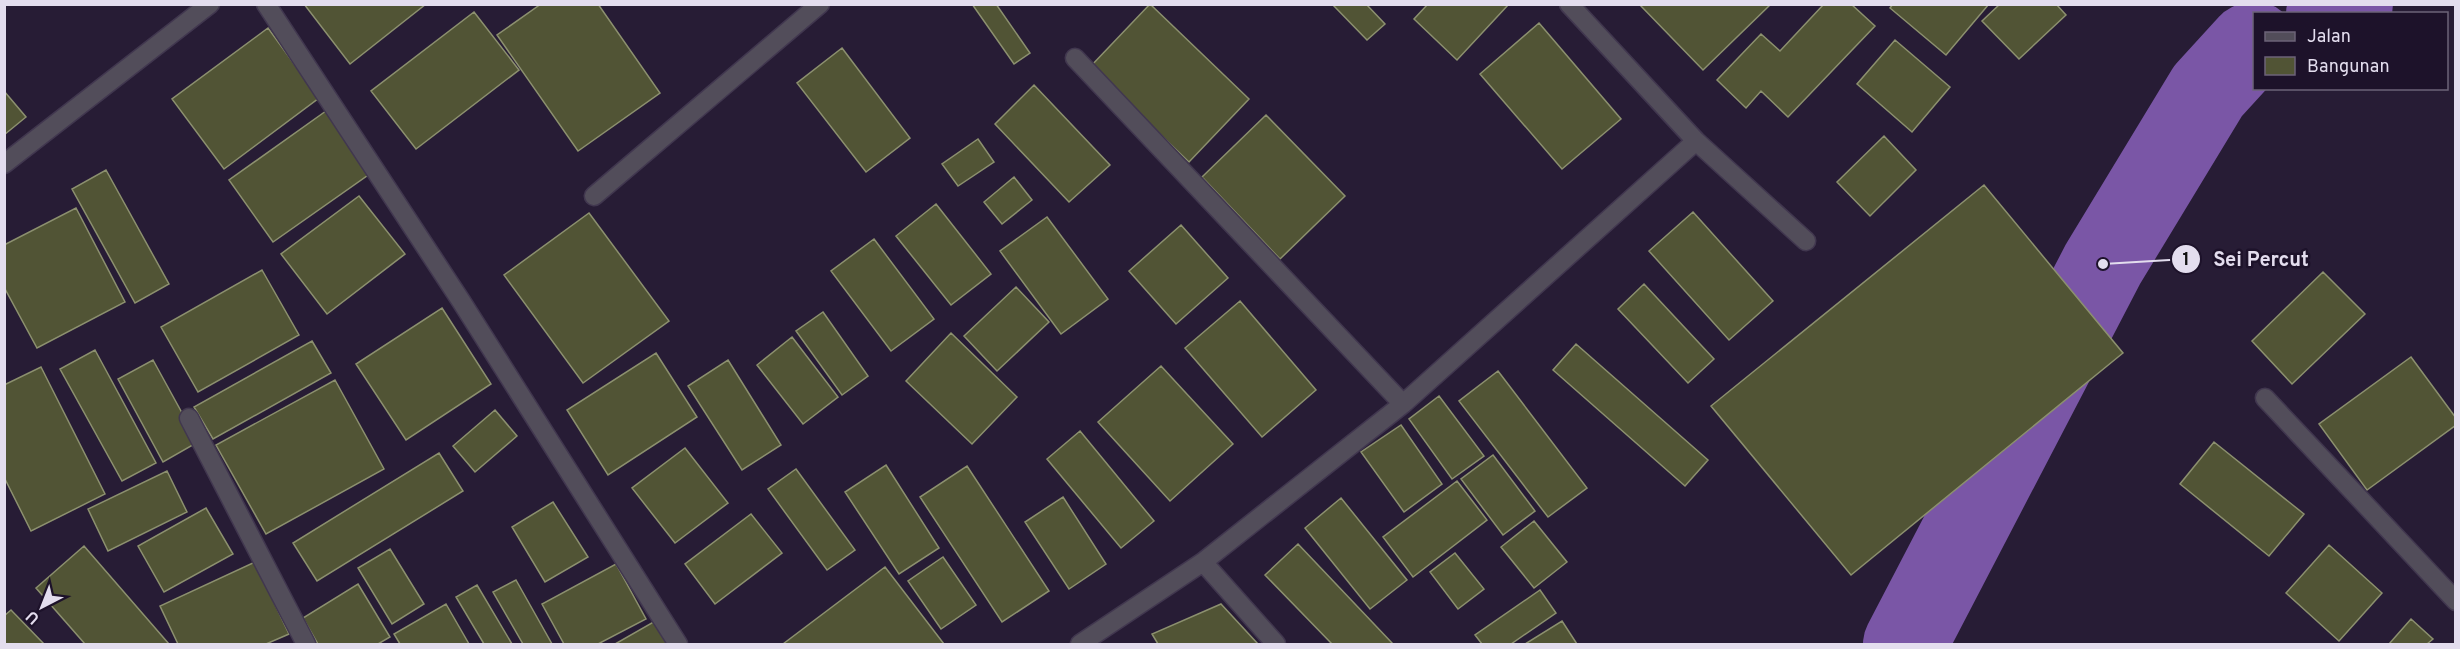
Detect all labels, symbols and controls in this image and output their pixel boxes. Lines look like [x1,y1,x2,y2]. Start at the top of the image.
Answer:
legend [2253,12,2448,90]
text: Jalan [2307,26,2351,49]
text: Bangunan [2307,56,2390,79]
callout: Sei Percut [2171,240,2321,278]
text: Sei Percut [2213,248,2309,274]
text: 1 [2182,249,2190,272]
north arrow [12,577,72,637]
text: U [22,605,44,628]

